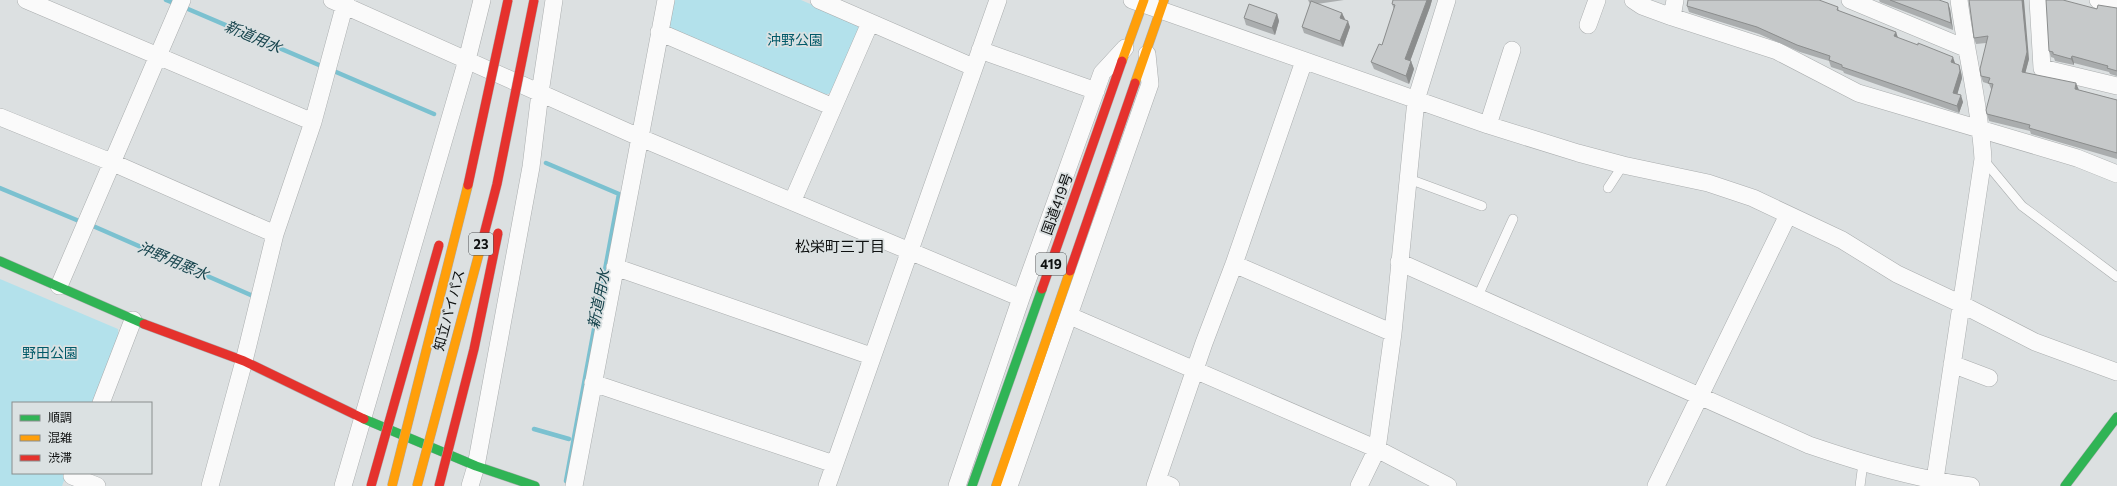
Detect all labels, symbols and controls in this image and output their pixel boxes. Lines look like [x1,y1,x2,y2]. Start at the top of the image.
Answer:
water label: 新道用水 [222,16,286,57]
park label: 沖野公園 [767,31,823,48]
street label: 国道419号 [1038,171,1076,237]
road number: 23 [469,233,493,255]
water label: 沖野用悪水 [135,237,213,284]
district label: 松栄町三丁目 [795,237,885,255]
road number: 419 [1036,253,1066,275]
water label: 新道用水 [583,266,613,330]
street label: 知立バイパス [429,267,468,353]
park label: 野田公園 [22,344,78,361]
legend [12,402,152,474]
text: 順調 [48,410,72,424]
text: 混雑 [48,430,72,444]
text: 渋滞 [48,450,72,464]

